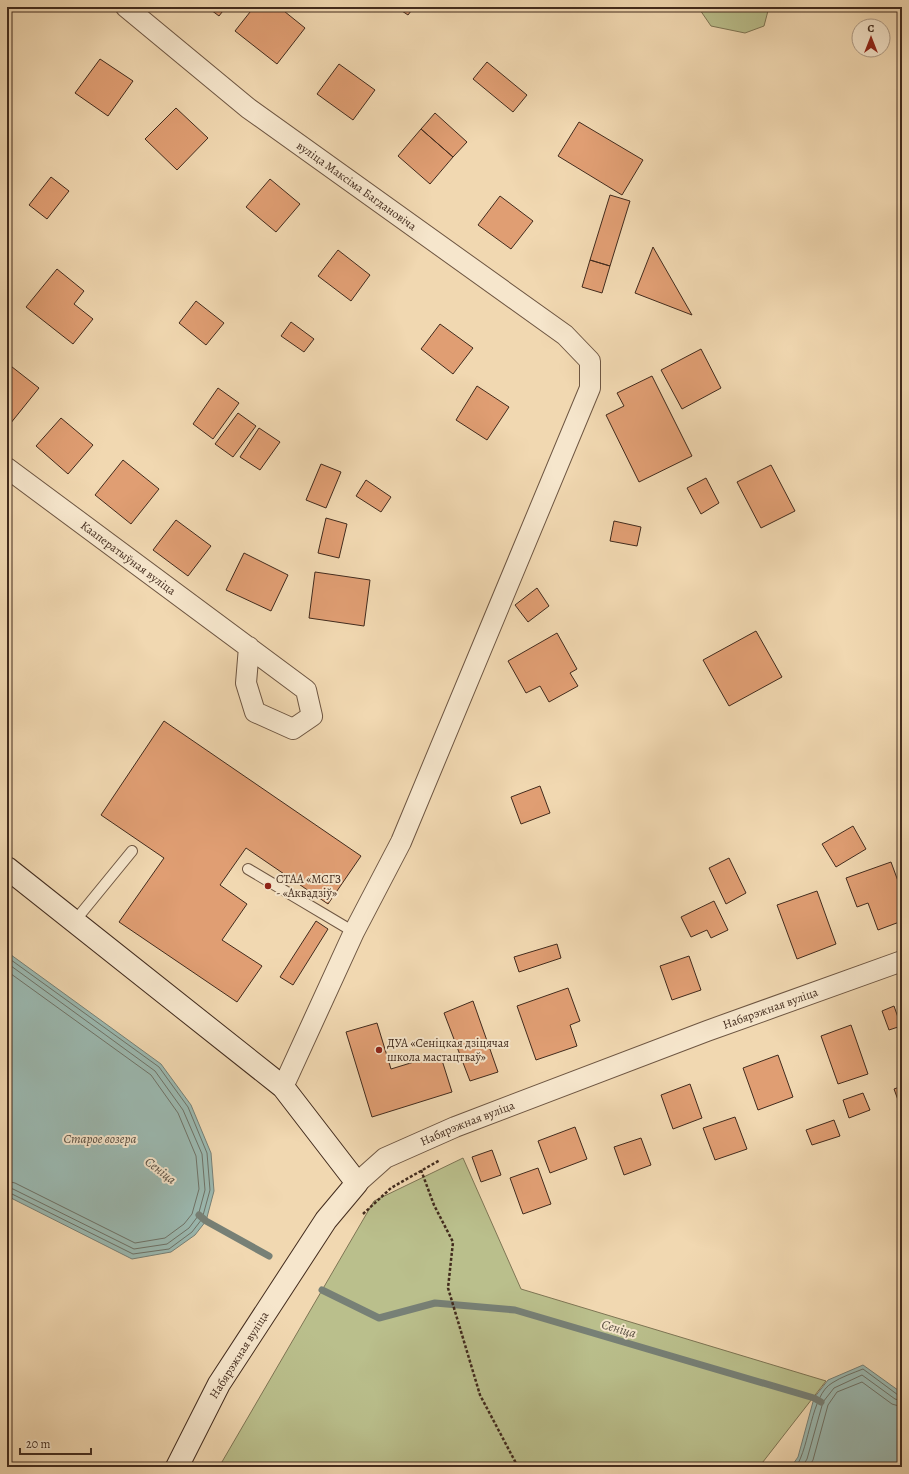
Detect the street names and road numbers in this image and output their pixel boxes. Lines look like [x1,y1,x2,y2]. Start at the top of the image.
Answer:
street label: вуліца Максіма Багдановіча [293,137,420,234]
street label: Кааператыўная вуліца [77,517,180,599]
street label: Набярэжная вуліца [720,984,821,1033]
street label: Набярэжная вуліца [418,1097,517,1149]
street label: Набярэжная вуліца [206,1308,273,1402]

